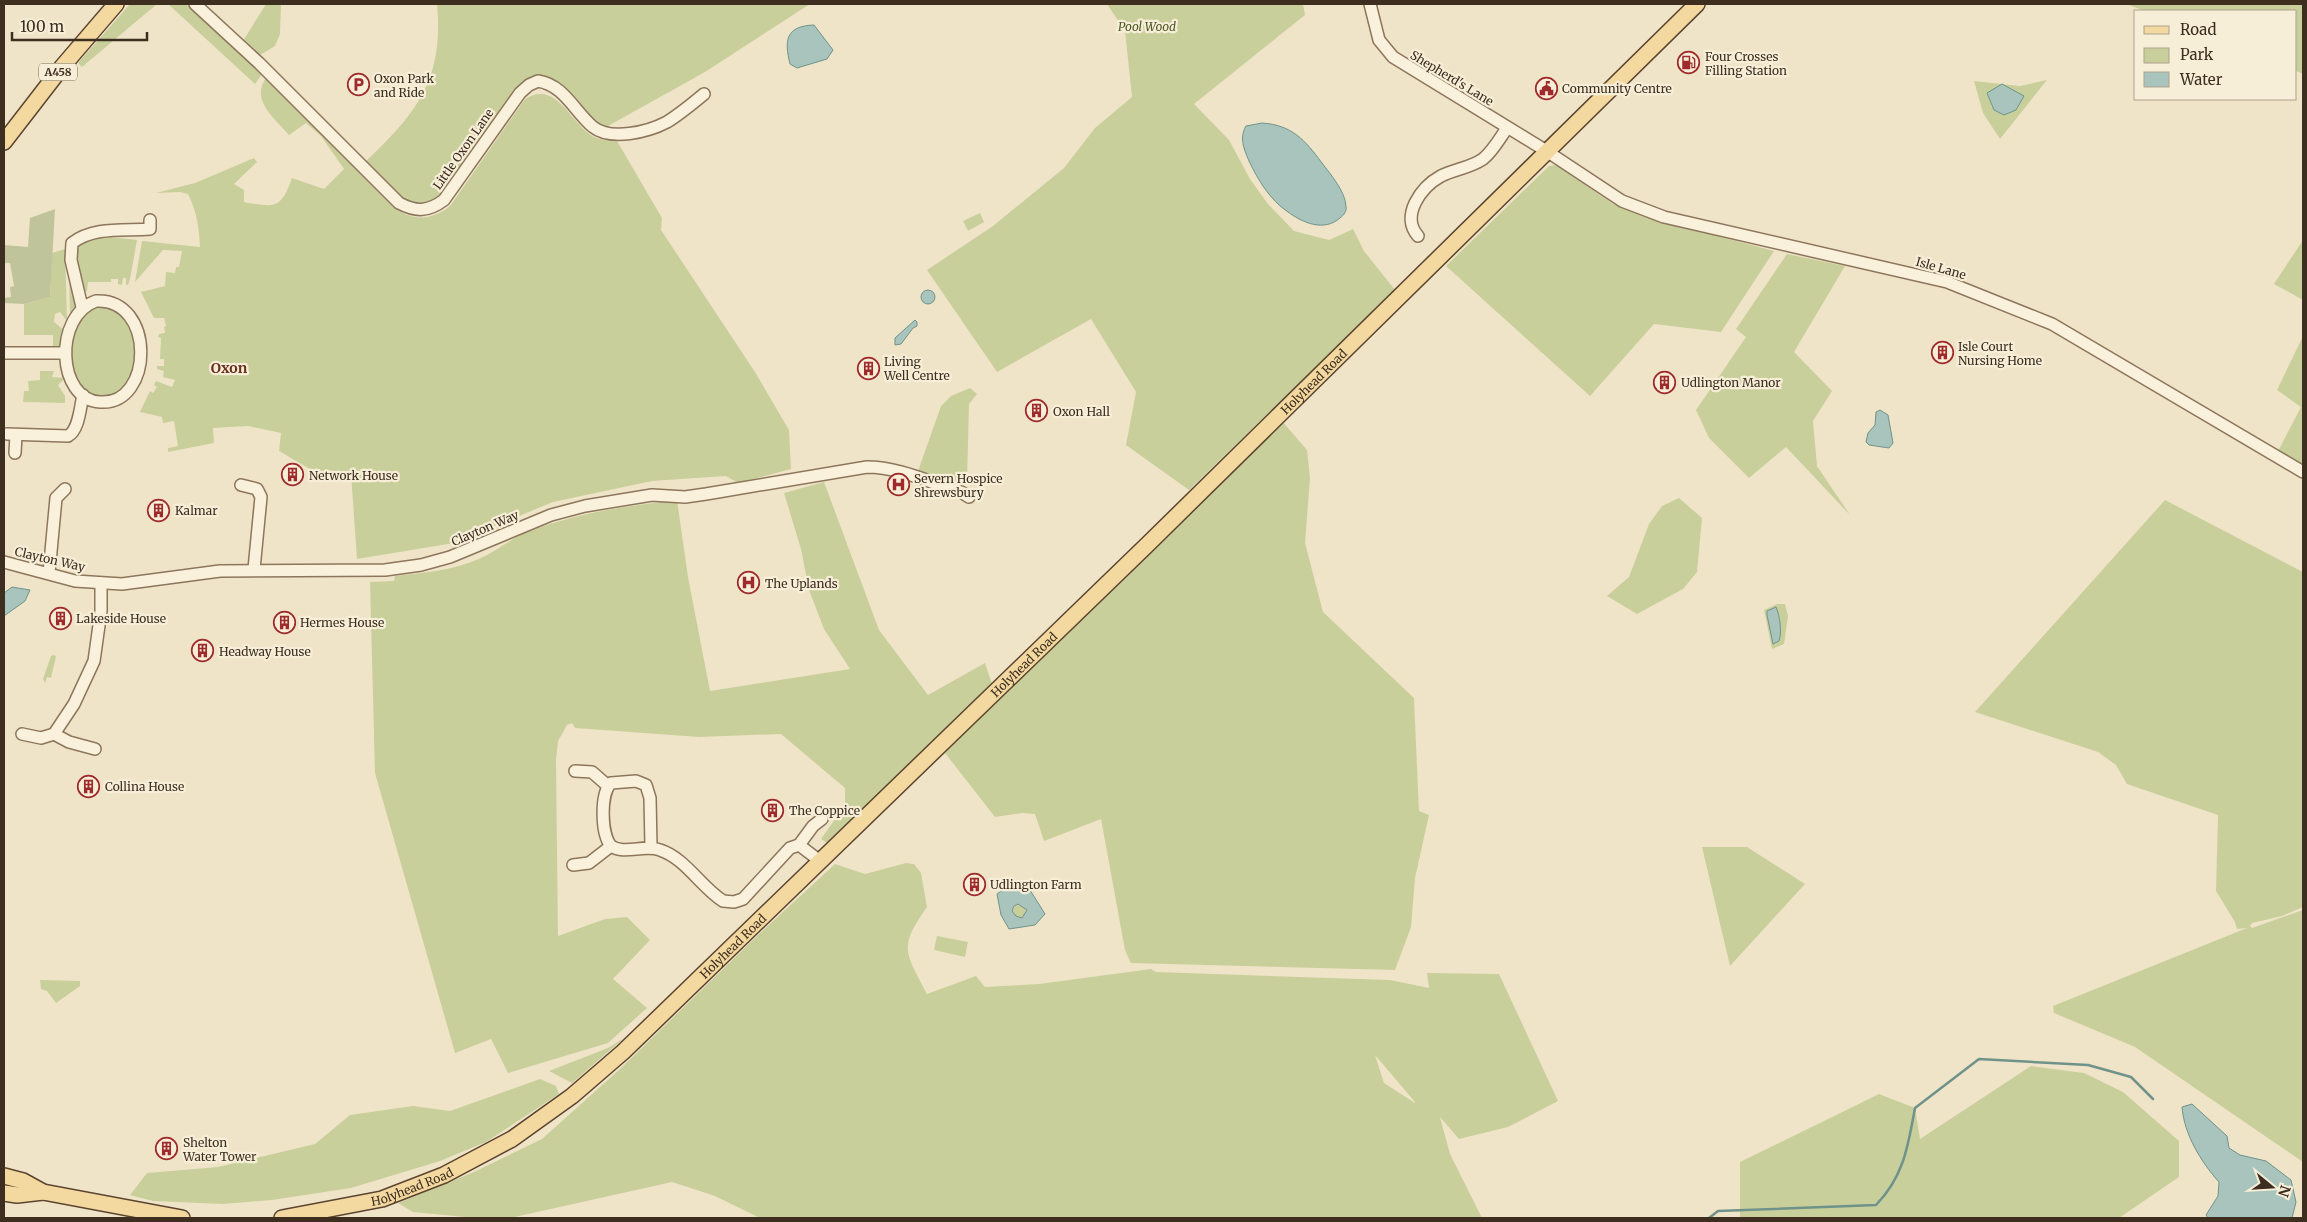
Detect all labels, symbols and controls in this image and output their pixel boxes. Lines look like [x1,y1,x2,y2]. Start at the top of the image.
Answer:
scale bar [12,10,148,42]
legend [2134,10,2297,100]
text: 100 m [20,17,64,36]
park label: Pool Wood [1118,19,1176,34]
text: Road [2180,20,2216,39]
text: Park [2180,45,2214,64]
street label: Shepherd's Lane [1408,47,1496,109]
place label: Four Crosses Filling Station [1705,49,1787,78]
fuel station icon: Four Crosses Filling Station [1677,51,1701,75]
road number: A458 [39,64,77,80]
text: Water [2179,70,2223,89]
place label: Oxon Park and Ride [374,71,434,100]
parking icon: Oxon Park and Ride [346,73,370,97]
public building icon: Community Centre [1534,76,1558,100]
place label: Community Centre [1562,81,1672,96]
street label: Little Oxon Lane [430,106,496,192]
street label: Isle Lane [1914,254,1968,282]
place label: Isle Court Nursing Home [1958,339,2042,368]
building icon: Isle Court Nursing Home [1930,341,1954,365]
street label: Holyhead Road [1277,346,1350,417]
place label: Living Well Centre [883,354,950,383]
building icon: Living Well Centre [856,356,880,380]
district label: Oxon [211,359,248,377]
building icon: Udlington Manor [1653,370,1677,394]
place label: Udlington Manor [1681,375,1781,390]
building icon: Oxon Hall [1025,399,1049,423]
place label: Oxon Hall [1053,404,1110,419]
building icon: Network House [281,463,305,487]
place label: Network House [309,468,398,483]
place label: Severn Hospice Shrewsbury [914,471,1002,500]
hospital icon: Severn Hospice Shrewsbury [886,473,910,497]
building icon: Kalmar [147,498,171,522]
place label: Kalmar [175,503,218,518]
street label: Clayton Way [449,507,521,549]
street label: Clayton Way [13,544,87,574]
hospital icon: The Uplands [737,571,761,595]
place label: The Uplands [765,576,838,591]
building icon: Lakeside House [48,606,72,630]
building icon: Hermes House [272,610,296,634]
place label: Lakeside House [76,611,166,626]
place label: Hermes House [300,615,384,630]
street label: Holyhead Road [987,629,1060,700]
building icon: Headway House [191,639,215,663]
place label: Headway House [219,644,311,659]
building icon: Collina House [77,774,101,798]
place label: Collina House [105,779,184,794]
building icon: The Coppice [761,798,785,822]
place label: The Coppice [789,803,860,818]
building icon: Udlington Farm [962,872,986,896]
place label: Udlington Farm [990,877,1082,892]
street label: Holyhead Road [696,910,769,981]
place label: Shelton Water Tower [182,1135,257,1164]
building icon: Shelton Water Tower [155,1137,179,1161]
north arrow [2247,1162,2297,1212]
street label: Holyhead Road [370,1164,455,1208]
text: N [2274,1183,2295,1199]

